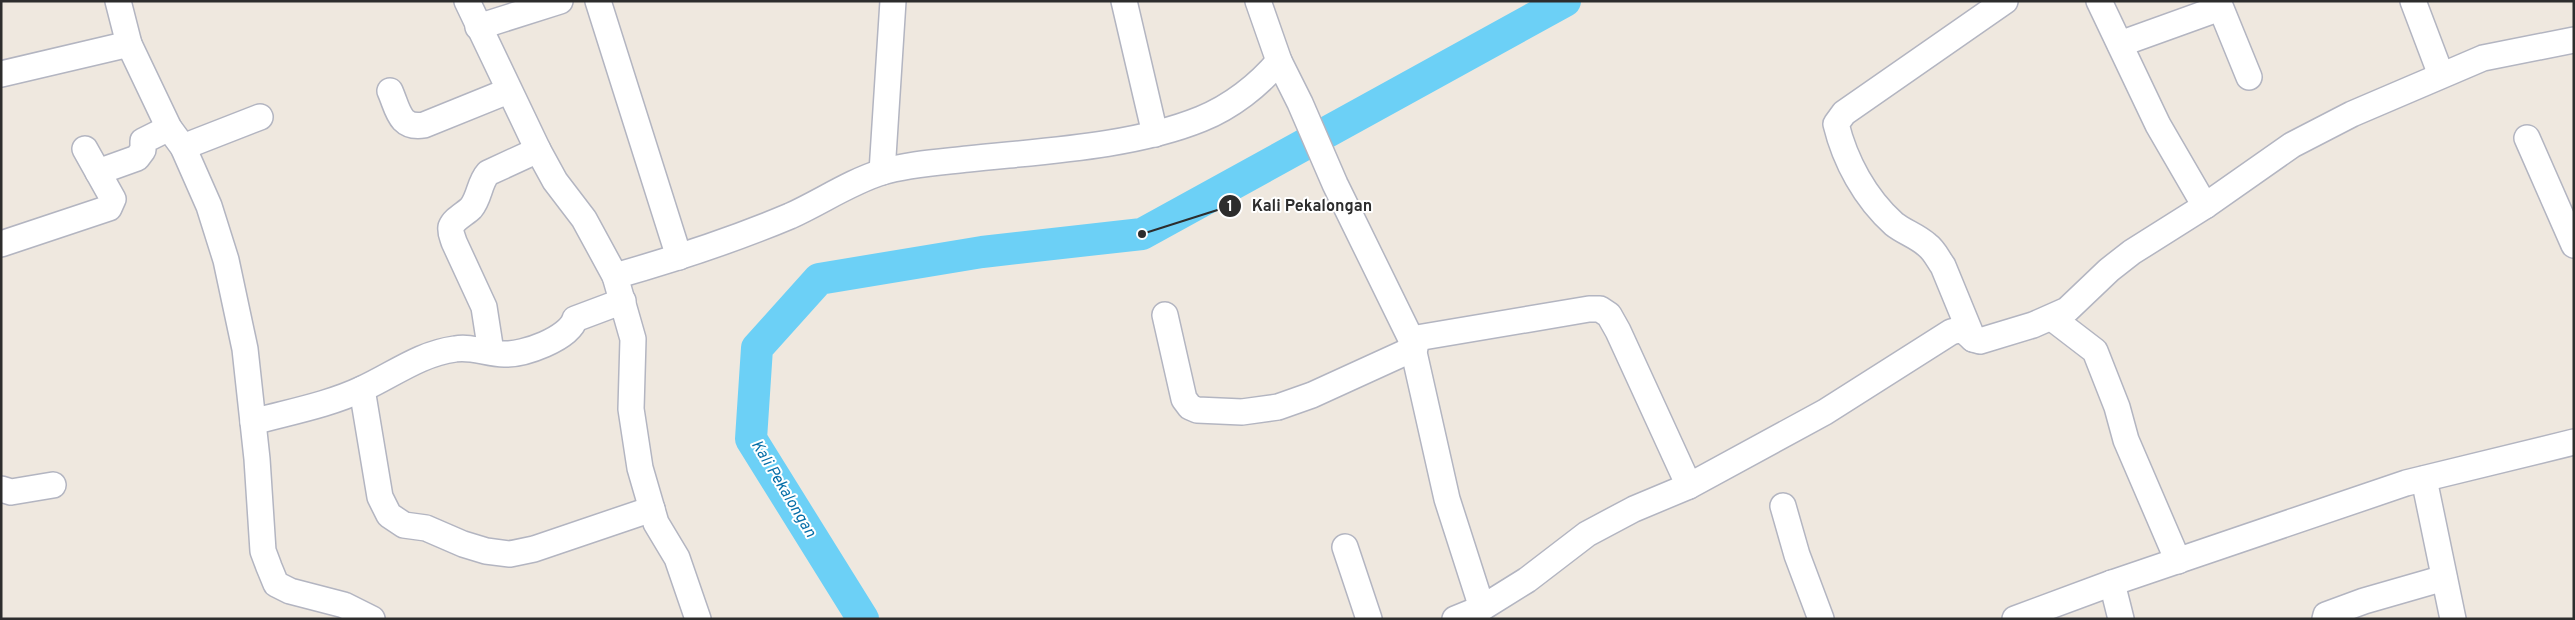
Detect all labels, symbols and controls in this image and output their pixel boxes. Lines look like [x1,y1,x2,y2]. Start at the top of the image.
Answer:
callout: Kali Pekalongan [1217,190,1383,221]
text: Kali Pekalongan [1252,197,1372,217]
text: 1 [1227,198,1233,217]
water label: Kali Pekalongan [746,437,820,541]

